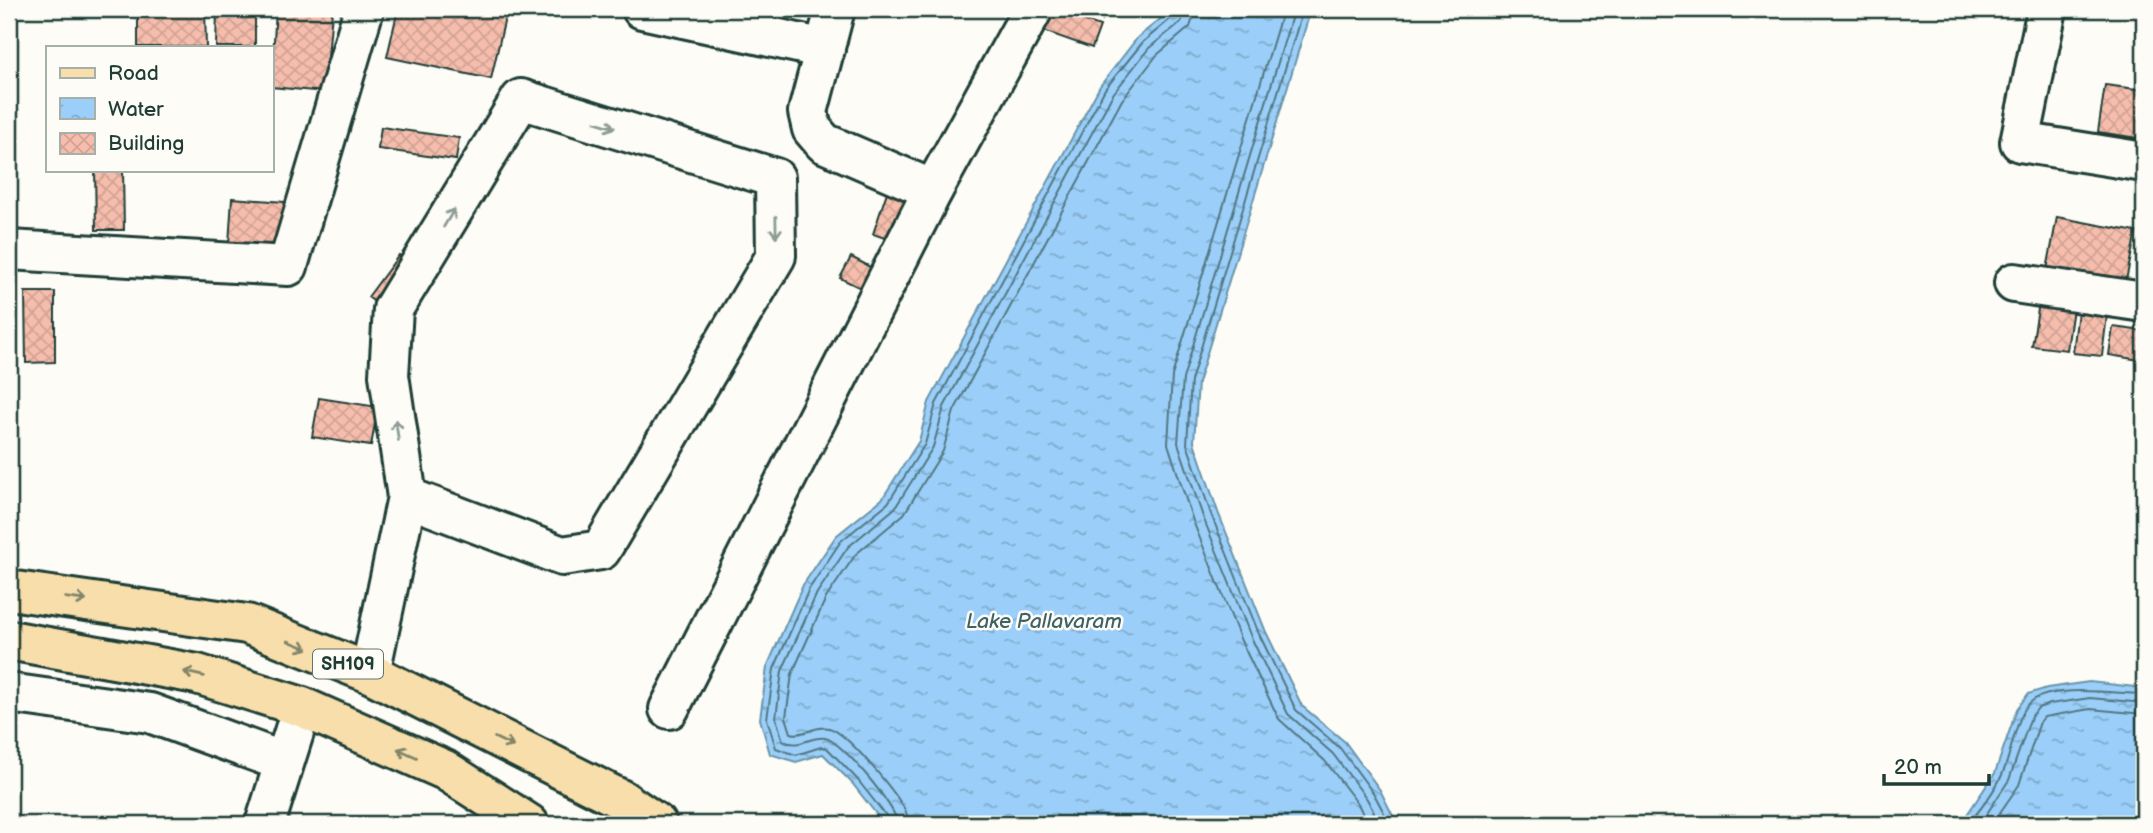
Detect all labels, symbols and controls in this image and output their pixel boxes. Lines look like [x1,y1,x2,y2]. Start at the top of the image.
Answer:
legend [46,46,273,172]
text: Road [108,61,159,86]
text: Water [108,97,164,122]
one-way arrow [594,119,616,132]
text: Building [108,131,184,156]
one-way arrow [442,209,456,229]
one-way arrow [769,216,782,239]
one-way arrow [390,419,403,442]
one-way arrow [64,593,87,606]
water label: Lake Pallavaram [966,609,1122,634]
one-way arrow [287,639,308,652]
road number: SH109 [313,650,383,678]
one-way arrow [183,667,206,680]
one-way arrow [493,735,514,749]
scale bar [1884,742,1988,786]
one-way arrow [397,746,418,759]
text: 20 m [1894,755,1942,780]

